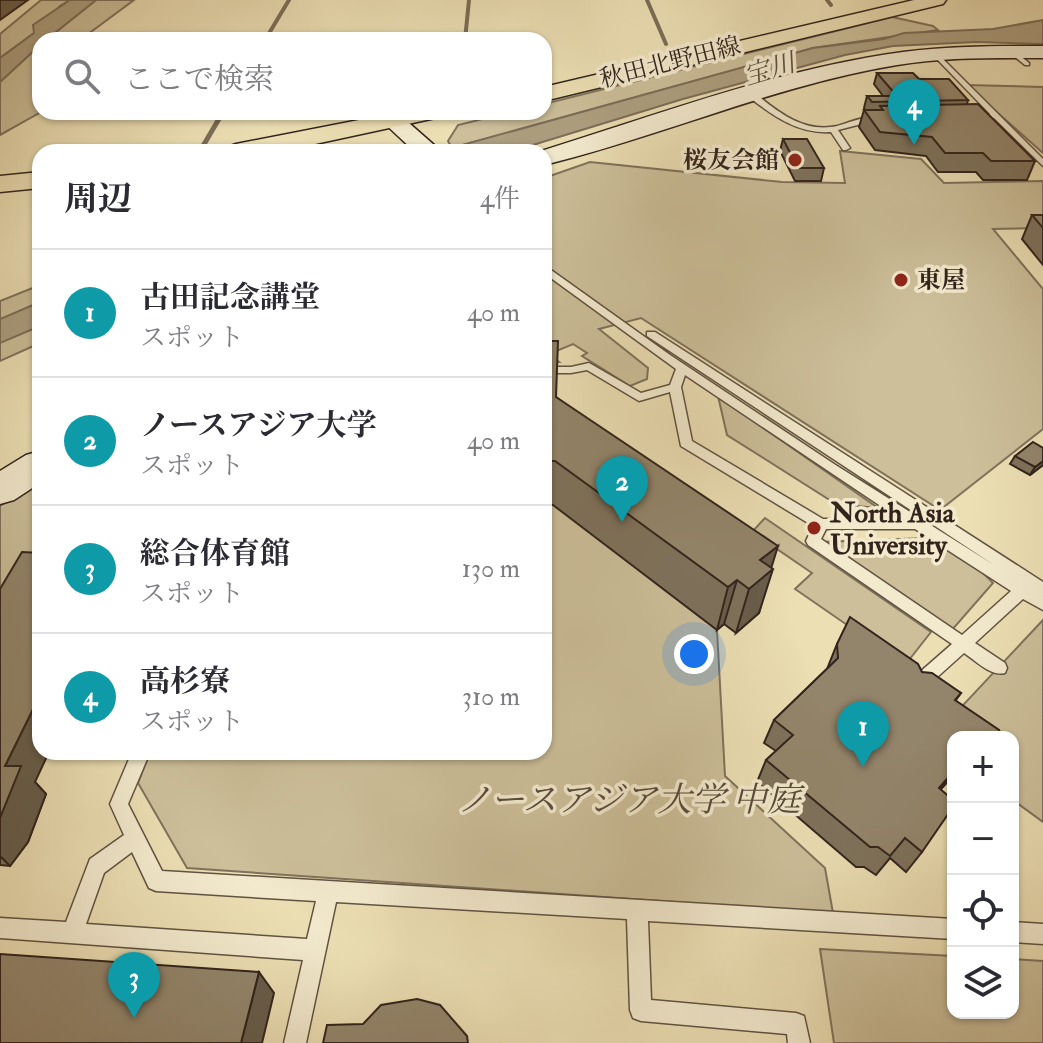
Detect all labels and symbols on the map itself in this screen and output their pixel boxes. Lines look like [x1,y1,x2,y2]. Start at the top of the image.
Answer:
street label: 秋田北野田線 [597,30,744,95]
water label: 宝川 [740,46,802,93]
pin: 4 [888,79,940,145]
place label: 桜友会館 [683,145,779,176]
marker: 桜友会館 [786,151,804,169]
place label: 東屋 [917,265,965,296]
marker: 東屋 [892,271,910,289]
pin: 2 [596,456,648,522]
place label: North Asia University [829,496,956,563]
marker: North Asia University [805,519,823,537]
your location [674,634,714,674]
pin: 1 [837,701,889,767]
park label: ノースアジア大学 中庭 [457,779,806,822]
pin: 3 [108,952,160,1018]

